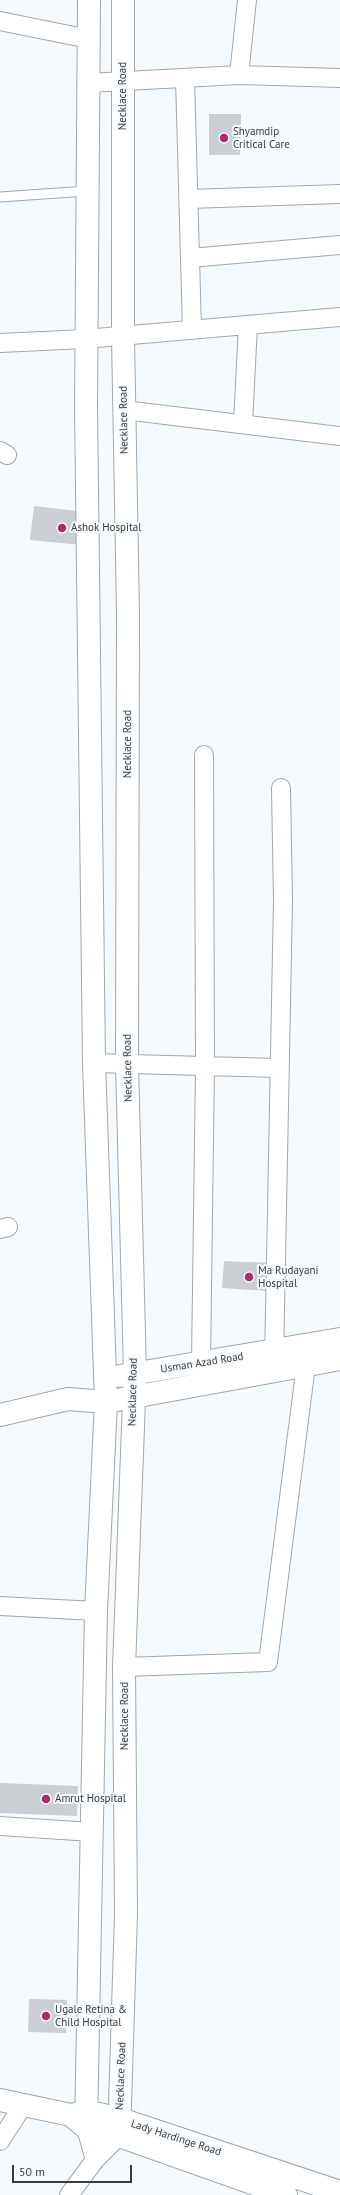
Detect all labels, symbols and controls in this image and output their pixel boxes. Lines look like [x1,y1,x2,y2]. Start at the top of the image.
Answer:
street label: Necklace Road [116,62,130,130]
place label: Shyamdip Critical Care [233,125,290,151]
marker: Shyamdip Critical Care [218,132,230,144]
street label: Necklace Road [117,386,131,454]
place label: Ashok Hospital [71,521,141,535]
marker: Ashok Hospital [56,522,68,534]
street label: Necklace Road [121,710,135,778]
street label: Necklace Road [121,1034,135,1102]
place label: Ma Rudayani Hospital [258,1264,318,1290]
marker: Ma Rudayani Hospital [243,1271,255,1283]
street label: Usman Azad Road [160,1350,244,1376]
street label: Necklace Road [126,1358,140,1426]
street label: Necklace Road [118,1682,132,1750]
place label: Amrut Hospital [55,1792,126,1806]
marker: Amrut Hospital [40,1793,52,1805]
place label: Ugale Retina & Child Hospital [55,2003,127,2029]
marker: Ugale Retina & Child Hospital [40,2010,52,2022]
street label: Necklace Road [113,2042,129,2110]
street label: Lady Hardinge Road [129,2117,223,2159]
scale bar [14,2157,134,2183]
text: 50 m [19,2164,45,2179]

